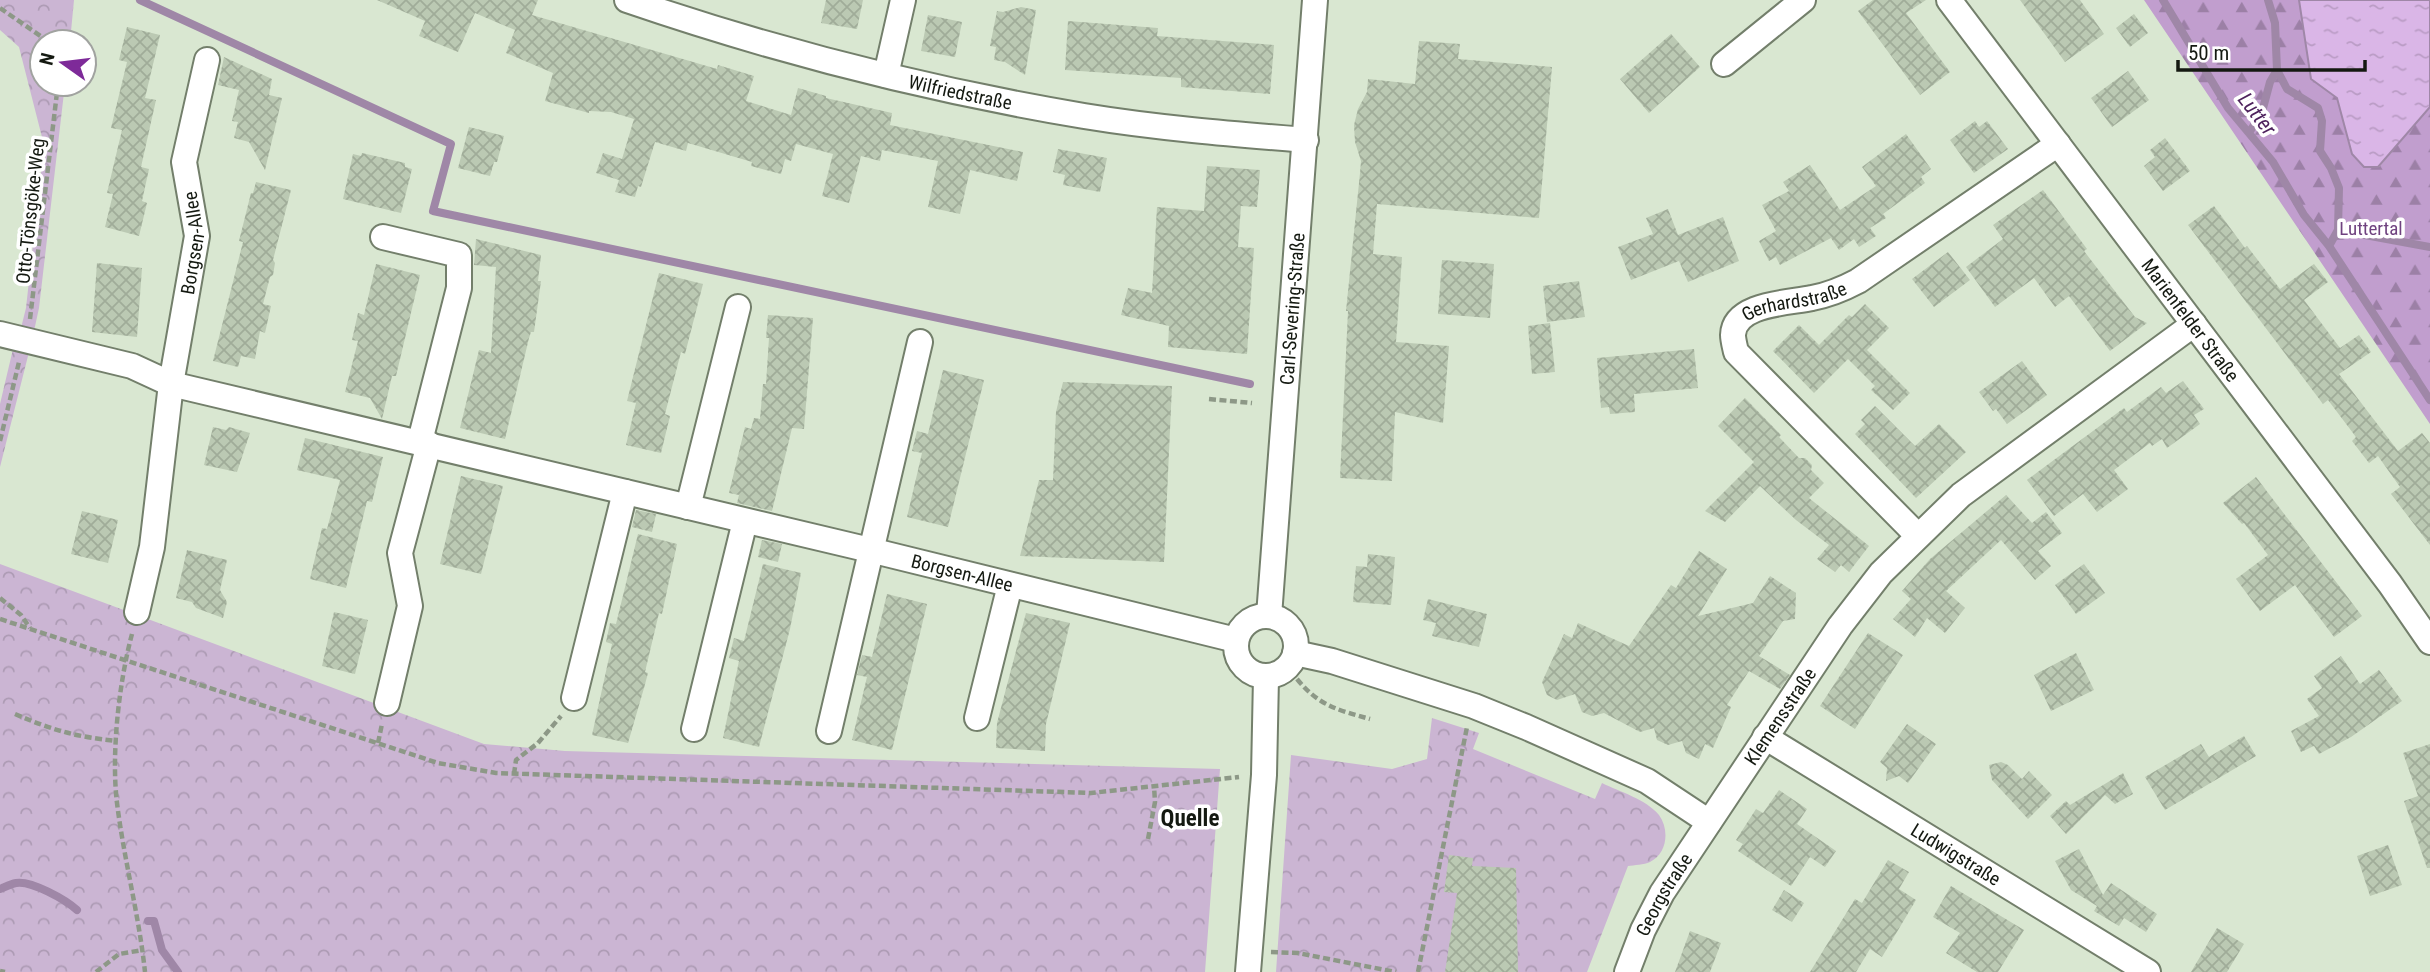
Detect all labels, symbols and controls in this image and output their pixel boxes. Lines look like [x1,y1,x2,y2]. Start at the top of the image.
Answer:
north arrow [28,28,98,98]
scale bar [2178,28,2365,72]
text: 50 m [2188,41,2229,65]
text: N [34,51,60,67]
street label: Wilfriedstraße [906,70,1014,115]
water label: Lutter [2233,88,2281,140]
street label: Otto-Tönsgöke-Weg [11,137,50,285]
street label: Borgsen-Allee [176,190,209,296]
park label: Luttertal [2339,217,2403,240]
street label: Carl-Severing-Straße [1275,232,1310,386]
street label: Marienfelder Straße [2136,254,2244,386]
street label: Gerhardstraße [1738,277,1850,326]
street label: Borgsen-Allee [909,550,1015,597]
street label: Klemensstraße [1740,663,1821,770]
district label: Quelle [1161,805,1219,832]
street label: Ludwigstraße [1907,818,2005,891]
street label: Georgstraße [1631,849,1697,940]

